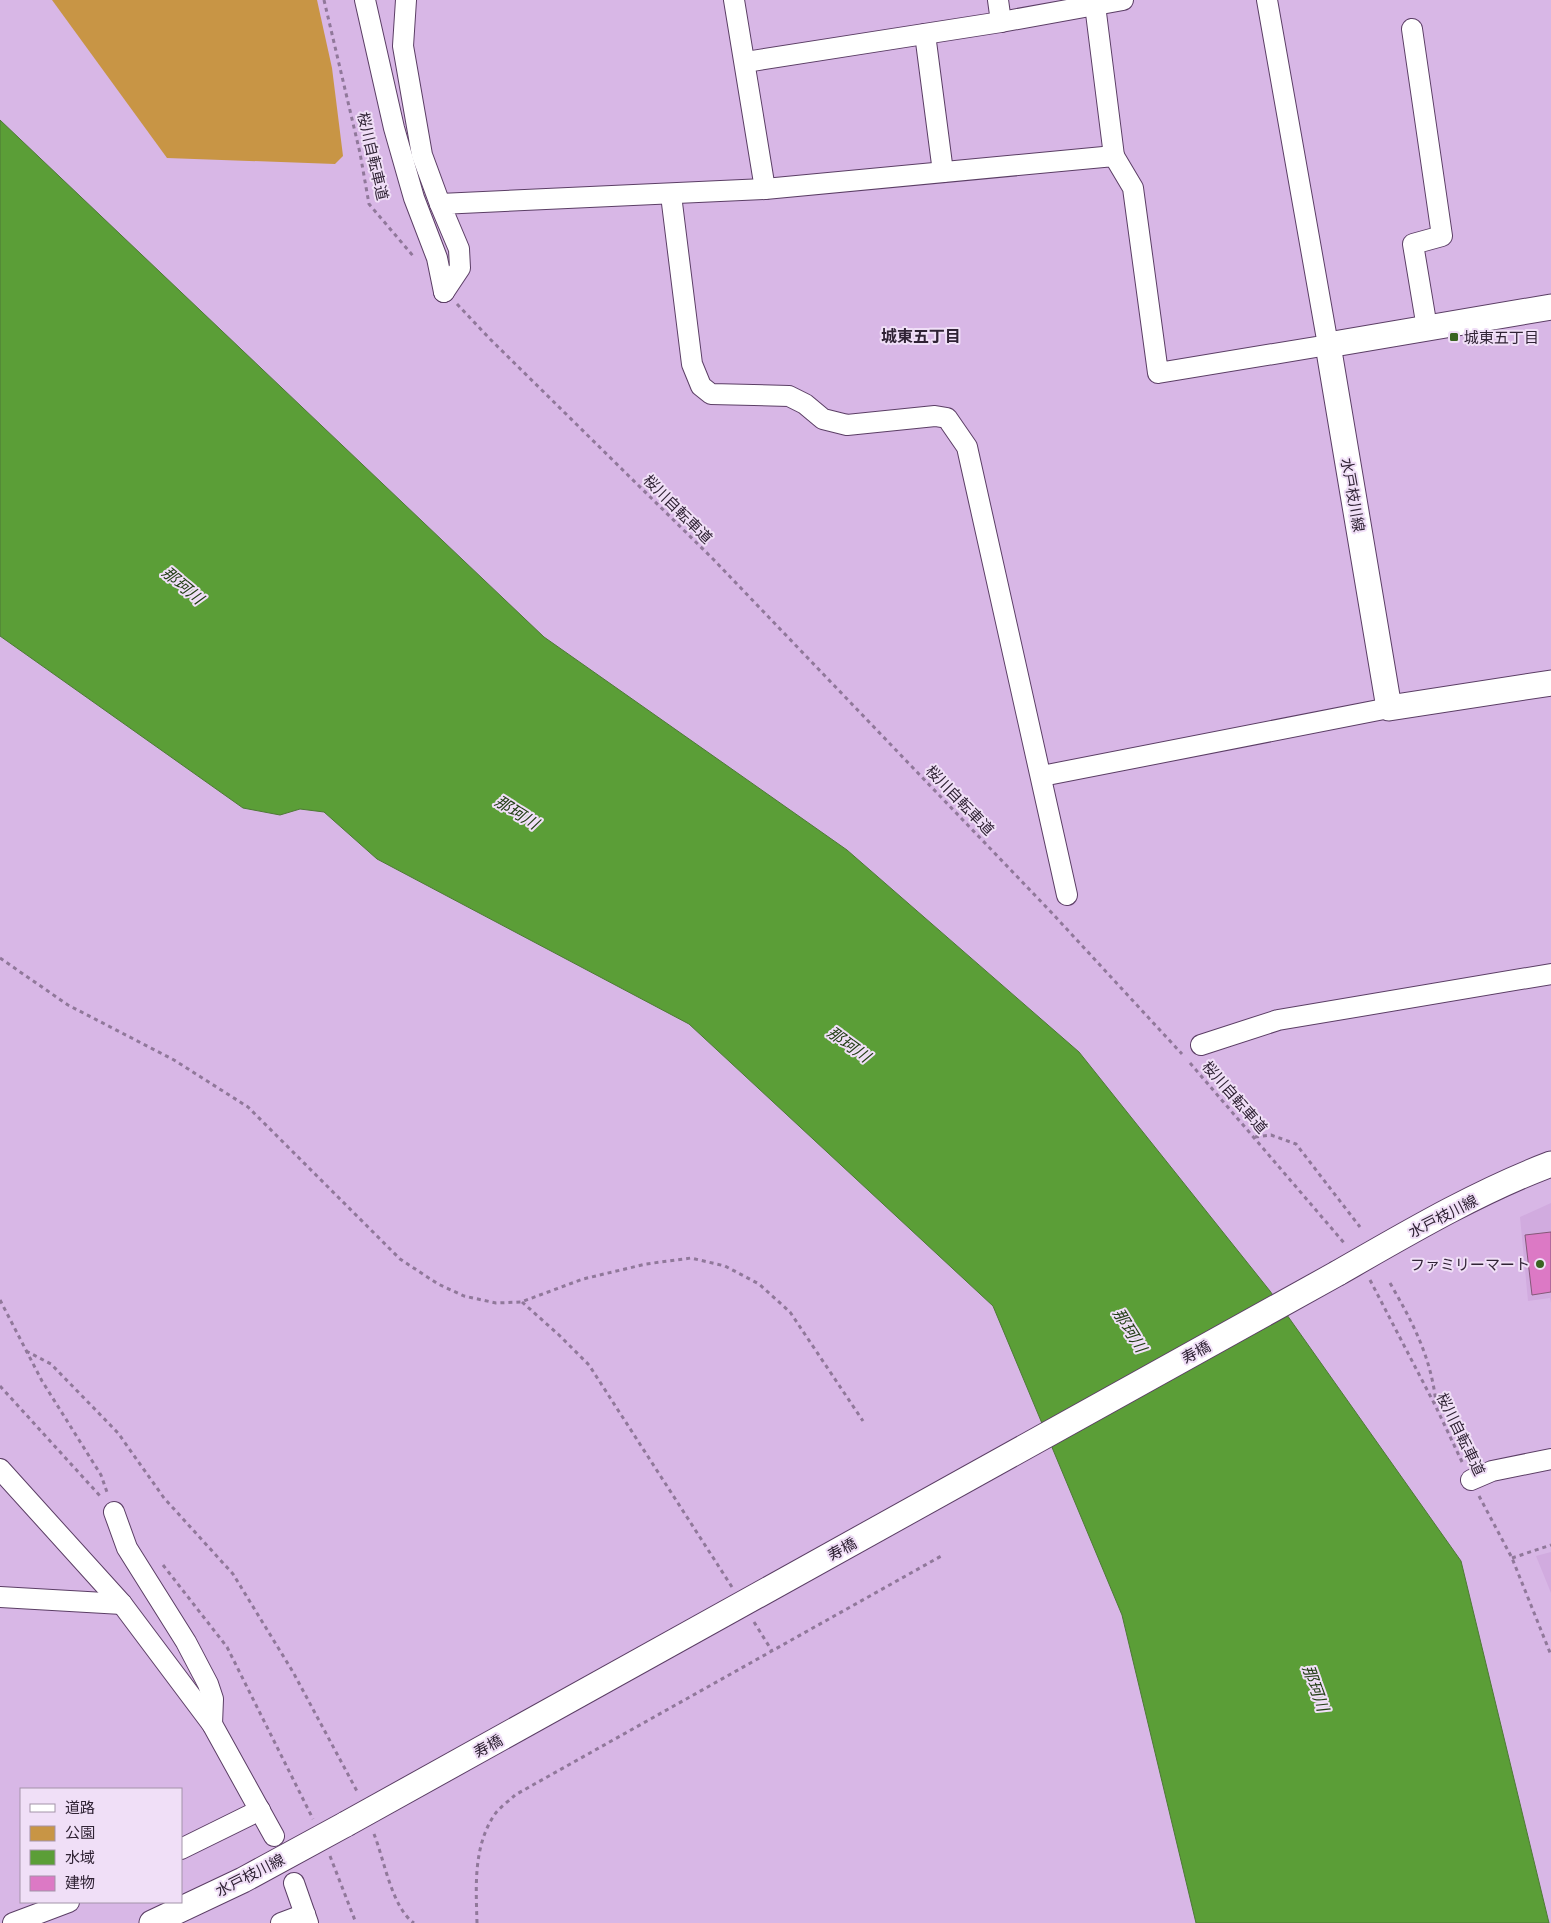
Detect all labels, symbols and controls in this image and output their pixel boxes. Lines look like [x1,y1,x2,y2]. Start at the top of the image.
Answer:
street label: 桜川自転車道 [353,110,393,202]
district label: 城東五丁目 [881,325,961,347]
place label: 城東五丁目 [1464,327,1539,348]
marker: 城東五丁目 [1448,331,1460,343]
street label: 水戸枝川線 [1336,456,1370,534]
street label: 桜川自転車道 [639,470,717,548]
water label: 那珂川 [158,561,210,610]
street label: 桜川自転車道 [921,760,999,840]
water label: 那珂川 [491,790,545,835]
water label: 那珂川 [823,1021,876,1068]
street label: 桜川自転車道 [1198,1056,1272,1138]
street label: 水戸枝川線 [1405,1190,1481,1242]
place label: ファミリーマート [1410,1254,1530,1275]
marker: ファミリーマート [1534,1258,1546,1270]
water label: 那珂川 [1108,1304,1153,1358]
street label: 寿橋 [1178,1336,1214,1368]
street label: 桜川自転車道 [1432,1389,1490,1479]
street label: 寿橋 [824,1533,860,1565]
water label: 那珂川 [1297,1662,1335,1716]
street label: 寿橋 [470,1730,506,1762]
legend [20,1788,182,1903]
text: 道路 [65,1797,95,1818]
text: 公園 [65,1822,95,1843]
text: 水域 [65,1847,95,1868]
street label: 水戸枝川線 [212,1849,288,1901]
text: 建物 [65,1872,95,1893]

